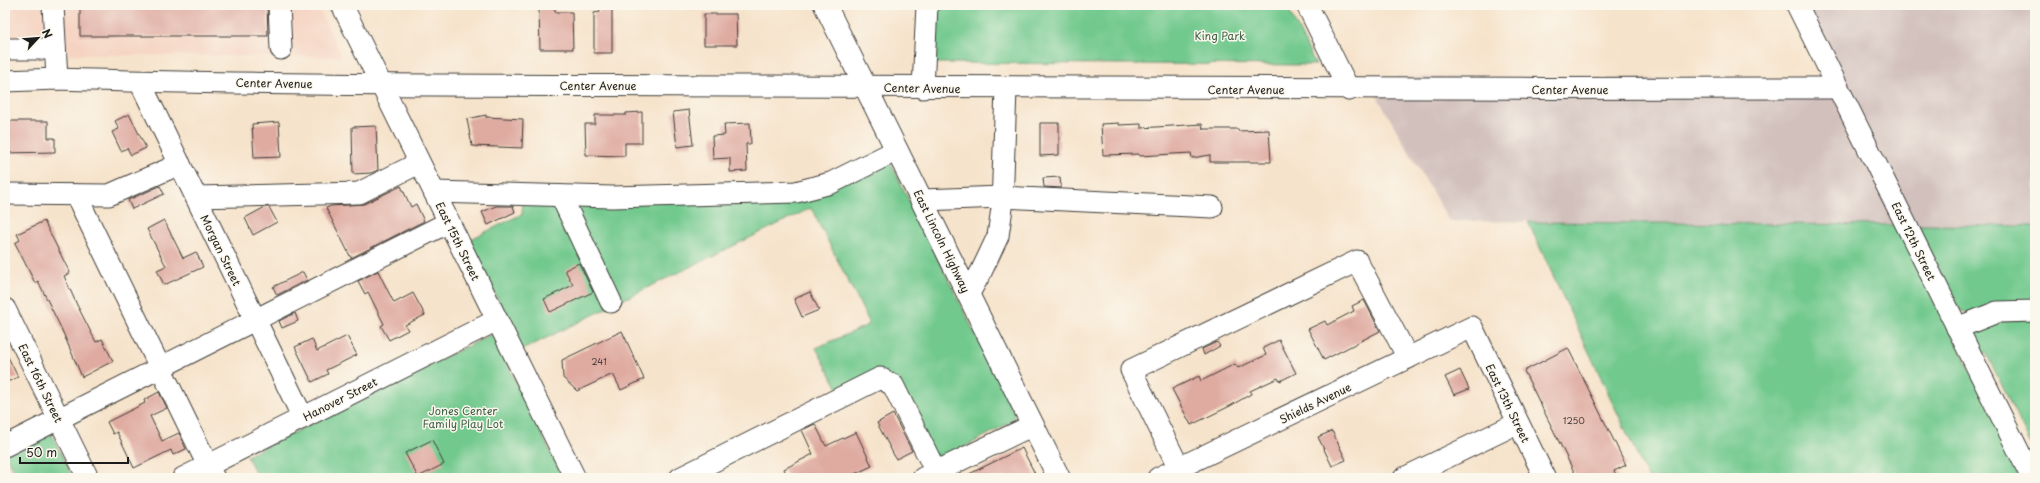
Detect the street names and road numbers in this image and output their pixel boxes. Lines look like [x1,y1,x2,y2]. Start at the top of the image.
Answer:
street label: Center Avenue [235,74,313,92]
street label: Center Avenue [560,77,636,94]
street label: Center Avenue [883,79,961,97]
street label: Center Avenue [1208,81,1284,98]
street label: Center Avenue [1532,81,1608,98]
street label: East Lincoln Highway [910,187,974,295]
street label: East 15th Street [432,199,485,284]
street label: East 12th Street [1888,199,1941,284]
street label: Morgan Street [196,212,246,289]
street label: East 16th Street [15,341,68,426]
street label: East 13th Street [1482,361,1535,446]
street label: Hanover Street [300,373,381,425]
street label: Shields Avenue [1276,378,1354,428]

